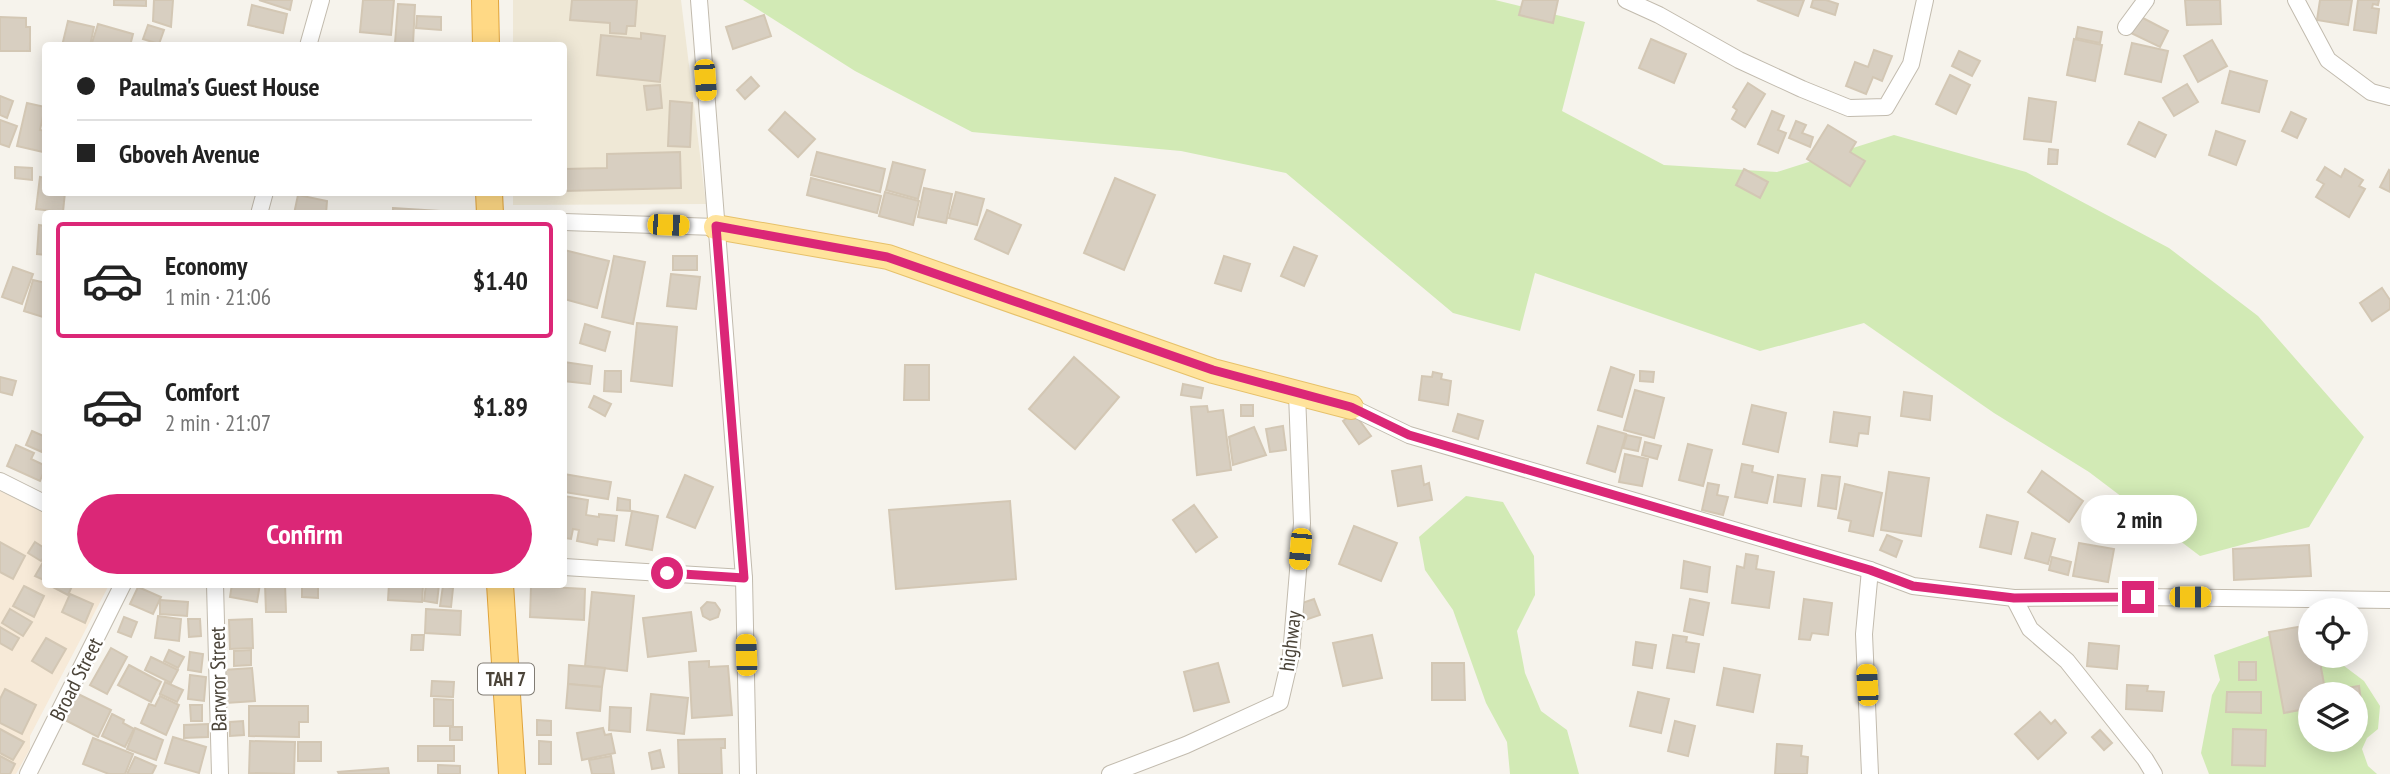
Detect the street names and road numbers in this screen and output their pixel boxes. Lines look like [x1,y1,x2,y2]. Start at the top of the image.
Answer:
street label: highway [1273,609,1307,673]
street label: Barwror Street [204,626,232,732]
street label: Broad Street [44,633,109,725]
road number: TAH 7 [478,664,534,694]

